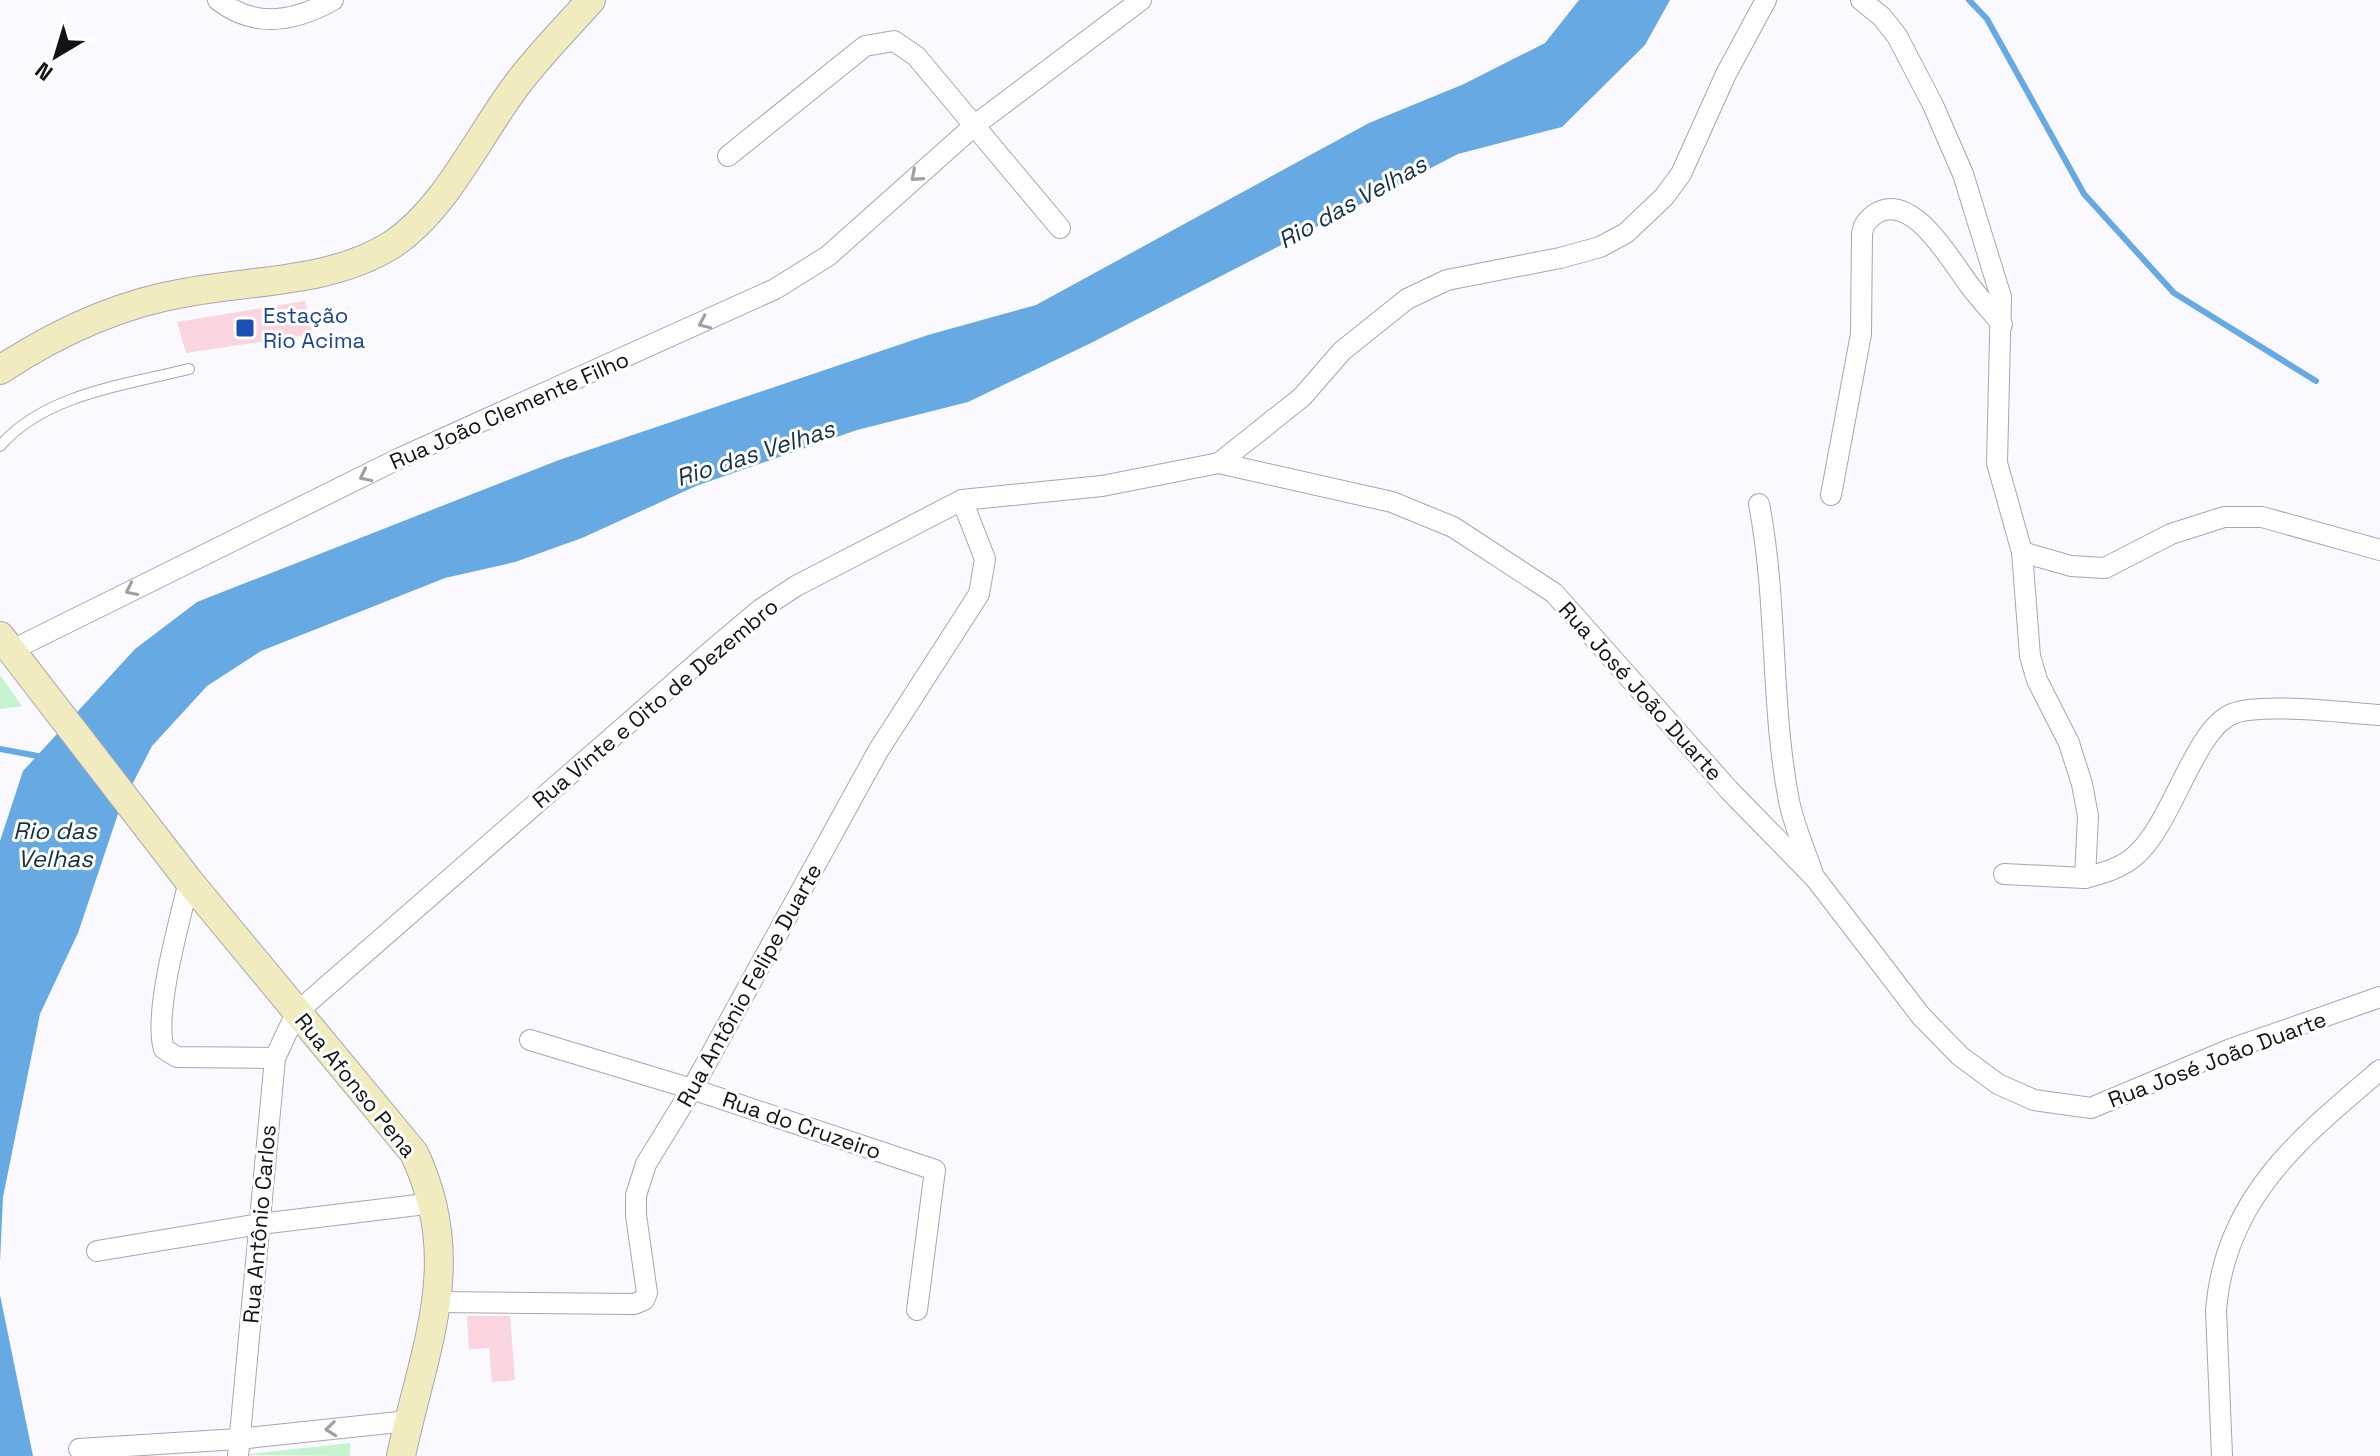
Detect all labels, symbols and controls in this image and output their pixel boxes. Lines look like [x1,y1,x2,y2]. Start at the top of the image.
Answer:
north arrow [16,16,96,96]
text: N [29,56,58,87]
water label: Rio das Velhas [1272,148,1433,256]
one-way arrow [911,166,926,181]
place label: Estação Rio Acima [263,301,366,354]
one-way arrow [698,313,712,329]
marker: Estação Rio Acima [234,317,256,339]
street label: Rua João Clemente Filho [385,345,633,475]
water label: Rio das Velhas [672,412,839,493]
one-way arrow [359,466,373,482]
one-way arrow [125,580,140,595]
street label: Rua Vinte e Oito de Dezembro [526,592,784,814]
street label: Rua José João Duarte [1553,596,1729,786]
water label: Rio das Velhas [13,815,98,874]
street label: Rua Antônio Felipe Duarte [670,858,828,1112]
street label: Rua José João Duarte [2104,1004,2330,1114]
street label: Rua Afonso Pena [289,1007,423,1163]
street label: Rua do Cruzeiro [719,1085,885,1165]
street label: Rua Antônio Carlos [236,1123,282,1325]
one-way arrow [324,1421,337,1438]

